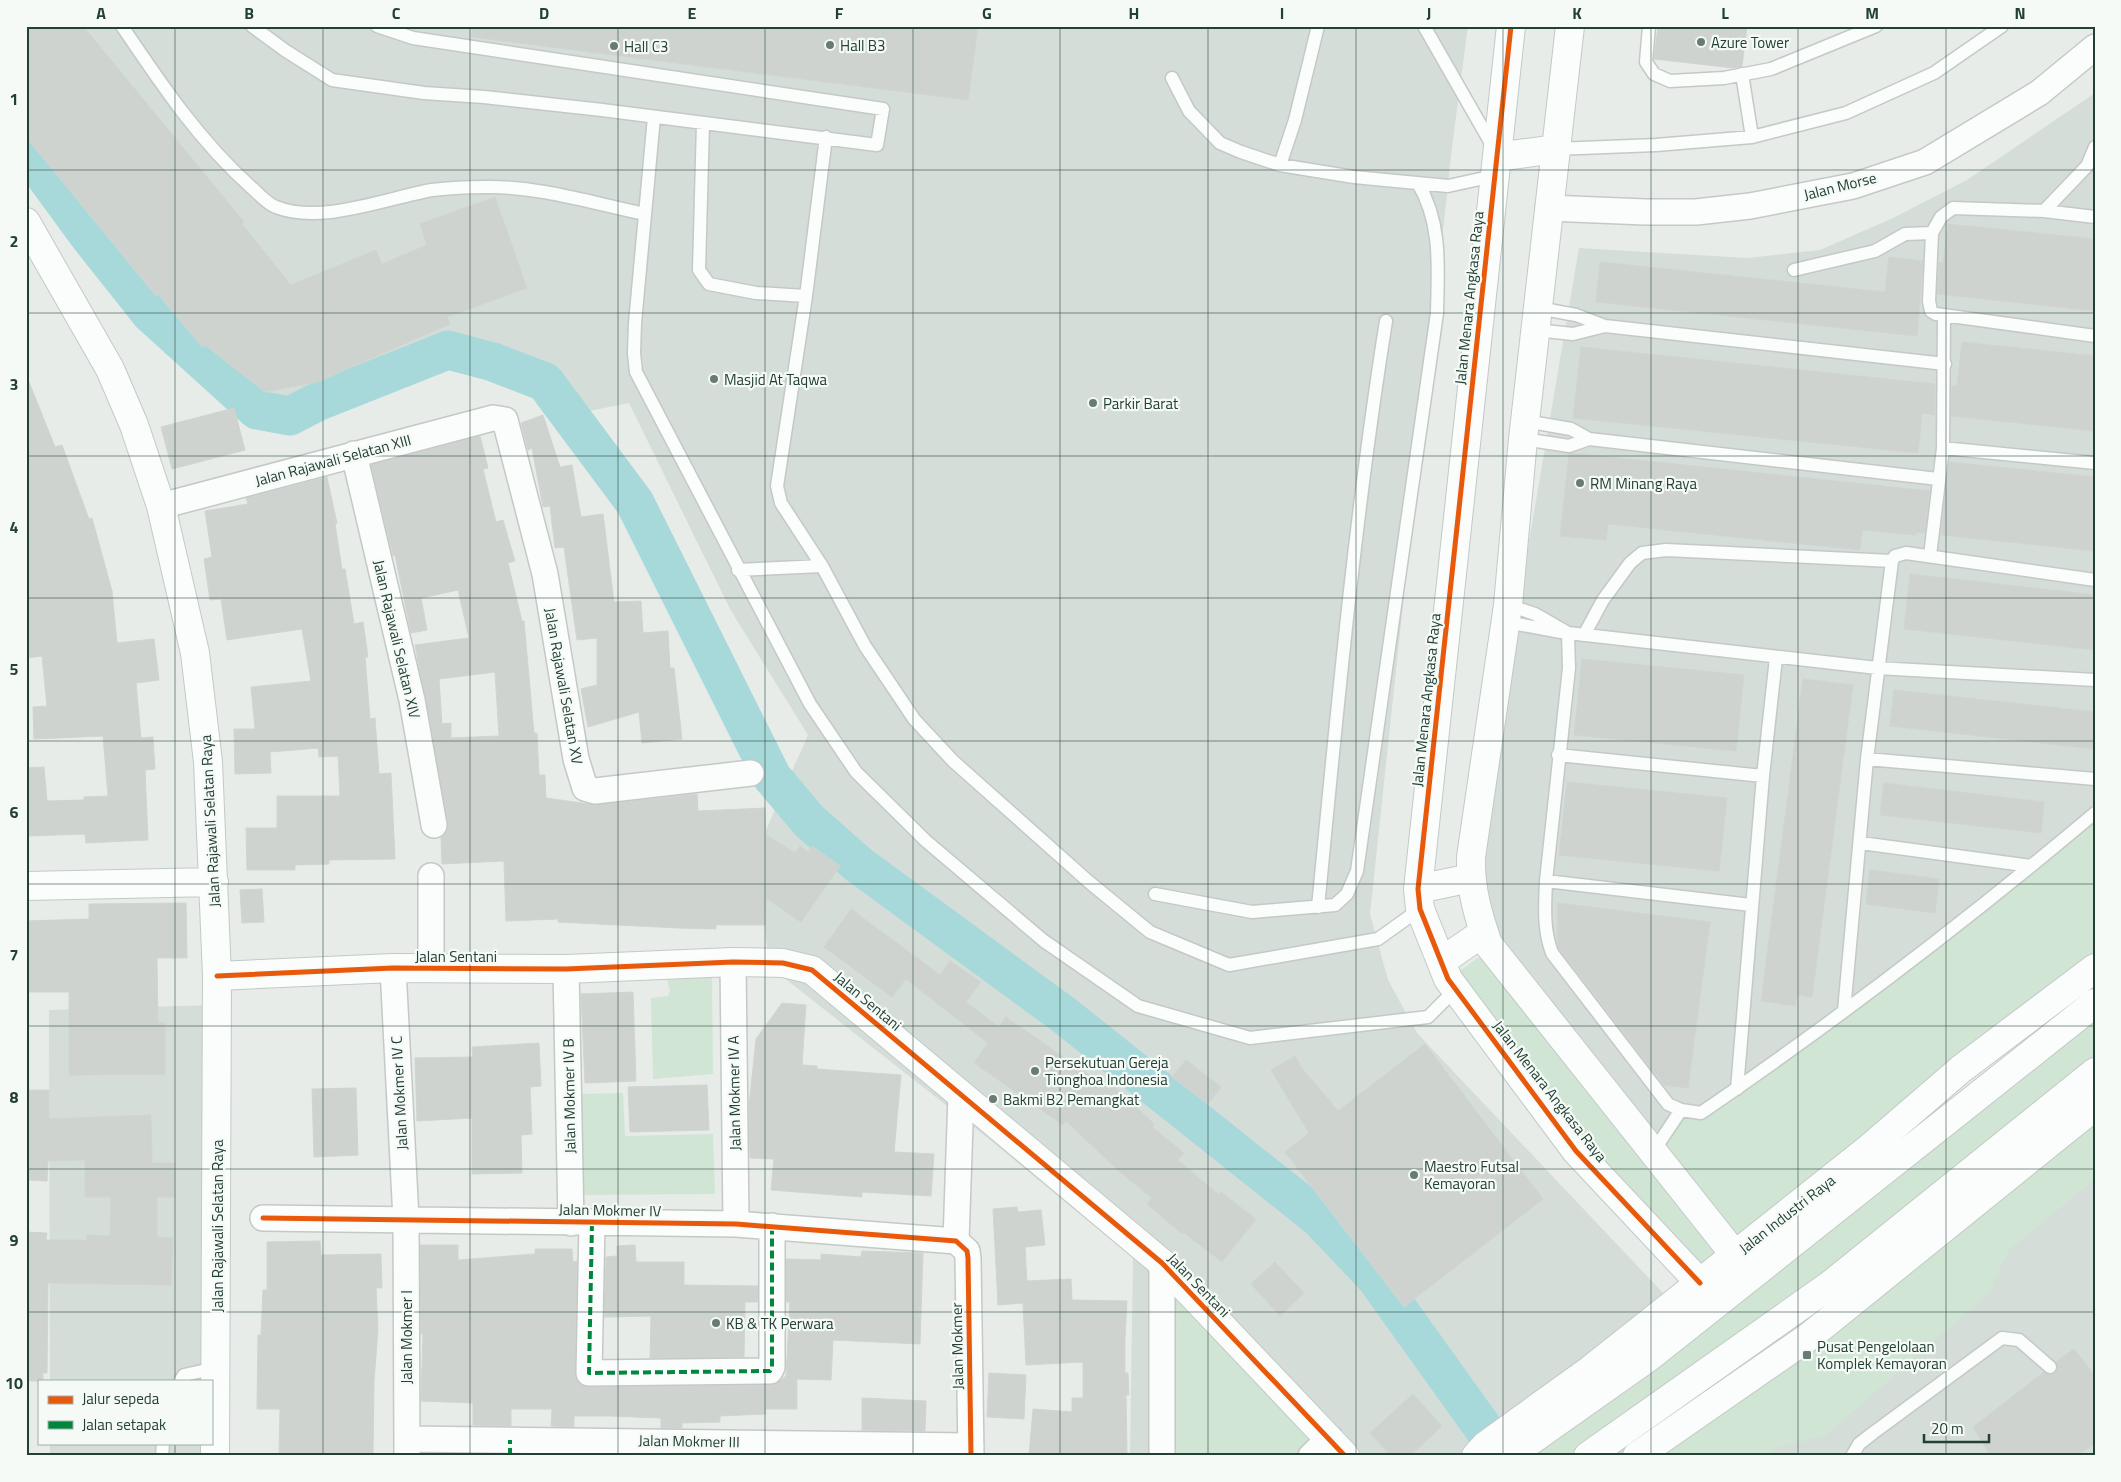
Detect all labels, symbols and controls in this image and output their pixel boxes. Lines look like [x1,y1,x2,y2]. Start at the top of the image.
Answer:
text: A [96,1,106,25]
text: B [244,1,254,25]
text: C [392,1,401,25]
text: D [539,1,549,25]
text: E [688,1,697,25]
text: F [835,1,844,25]
text: G [982,1,992,25]
text: H [1129,1,1139,25]
text: I [1280,1,1284,25]
text: J [1427,1,1431,25]
text: K [1572,1,1582,25]
text: L [1721,1,1729,25]
text: M [1865,1,1879,25]
text: N [2014,1,2026,25]
place label: Azure Tower [1711,31,1789,54]
place label: Hall B3 [840,34,886,57]
place label: Hall C3 [624,35,668,58]
marker: Azure Tower [1695,36,1707,48]
marker: Hall B3 [824,39,836,51]
marker: Hall C3 [608,40,620,52]
text: 1 [10,87,18,111]
street label: Jalan Morse [1801,166,1879,206]
street label: Jalan Menara Angkasa Raya [1448,210,1490,386]
text: 2 [10,229,18,253]
place label: Masjid At Taqwa [724,368,827,391]
text: 3 [10,372,18,396]
marker: Masjid At Taqwa [708,373,720,385]
place label: Parkir Barat [1103,392,1179,415]
marker: Parkir Barat [1087,397,1099,409]
street label: Jalan Rajawali Selatan XIII [252,428,414,492]
place label: RM Minang Raya [1590,472,1697,495]
marker: RM Minang Raya [1574,477,1586,489]
text: 4 [10,515,19,539]
street label: Jalan Rajawali Selatan XIV [368,557,427,721]
street label: Jalan Rajawali Selatan XV [539,606,589,766]
street label: Jalan Menara Angkasa Raya [1405,612,1447,788]
text: 5 [10,657,19,681]
street label: Jalan Rajawali Selatan Raya [194,734,226,908]
text: 6 [10,800,19,824]
text: 7 [10,943,18,967]
street label: Jalan Sentani [415,945,497,968]
street label: Jalan Sentani [829,966,907,1036]
street label: Jalan Menara Angkasa Raya [1487,1015,1613,1167]
street label: Jalan Mokmer IV C [385,1035,413,1151]
street label: Jalan Mokmer IV A [721,1035,747,1151]
street label: Jalan Mokmer IV B [556,1038,582,1154]
place label: Persekutuan Gereja Tionghoa Indonesia [1045,1051,1169,1091]
marker: Persekutuan Gereja Tionghoa Indonesia [1029,1065,1041,1077]
text: 8 [10,1085,19,1109]
place label: Bakmi B2 Pemangkat [1003,1088,1140,1111]
marker: Bakmi B2 Pemangkat [987,1093,999,1105]
street label: Jalan Rajawali Selatan Raya [206,1139,229,1312]
place label: Maestro Futsal Kemayoran [1424,1155,1519,1195]
marker: Maestro Futsal Kemayoran [1408,1169,1420,1181]
street label: Jalan Industri Raya [1734,1169,1841,1259]
street label: Jalan Mokmer IV [558,1198,662,1222]
text: 9 [10,1228,19,1252]
street label: Jalan Sentani [1162,1248,1236,1322]
street label: Jalan Mokmer I [395,1290,418,1384]
street label: Jalan Mokmer [945,1302,969,1390]
place label: KB & TK Perwara [726,1312,834,1335]
marker: KB & TK Perwara [710,1317,722,1329]
place label: Pusat Pengelolaan Komplek Kemayoran [1817,1335,1947,1375]
marker: Pusat Pengelolaan Komplek Kemayoran [1801,1349,1813,1361]
text: 10 [5,1371,23,1395]
legend [38,1380,212,1444]
text: Jalur sepeda [82,1387,160,1410]
scale bar [1924,1412,1988,1444]
text: Jalan setapak [82,1413,166,1436]
text: 20 m [1931,1417,1964,1440]
street label: Jalan Mokmer III [638,1429,740,1453]

